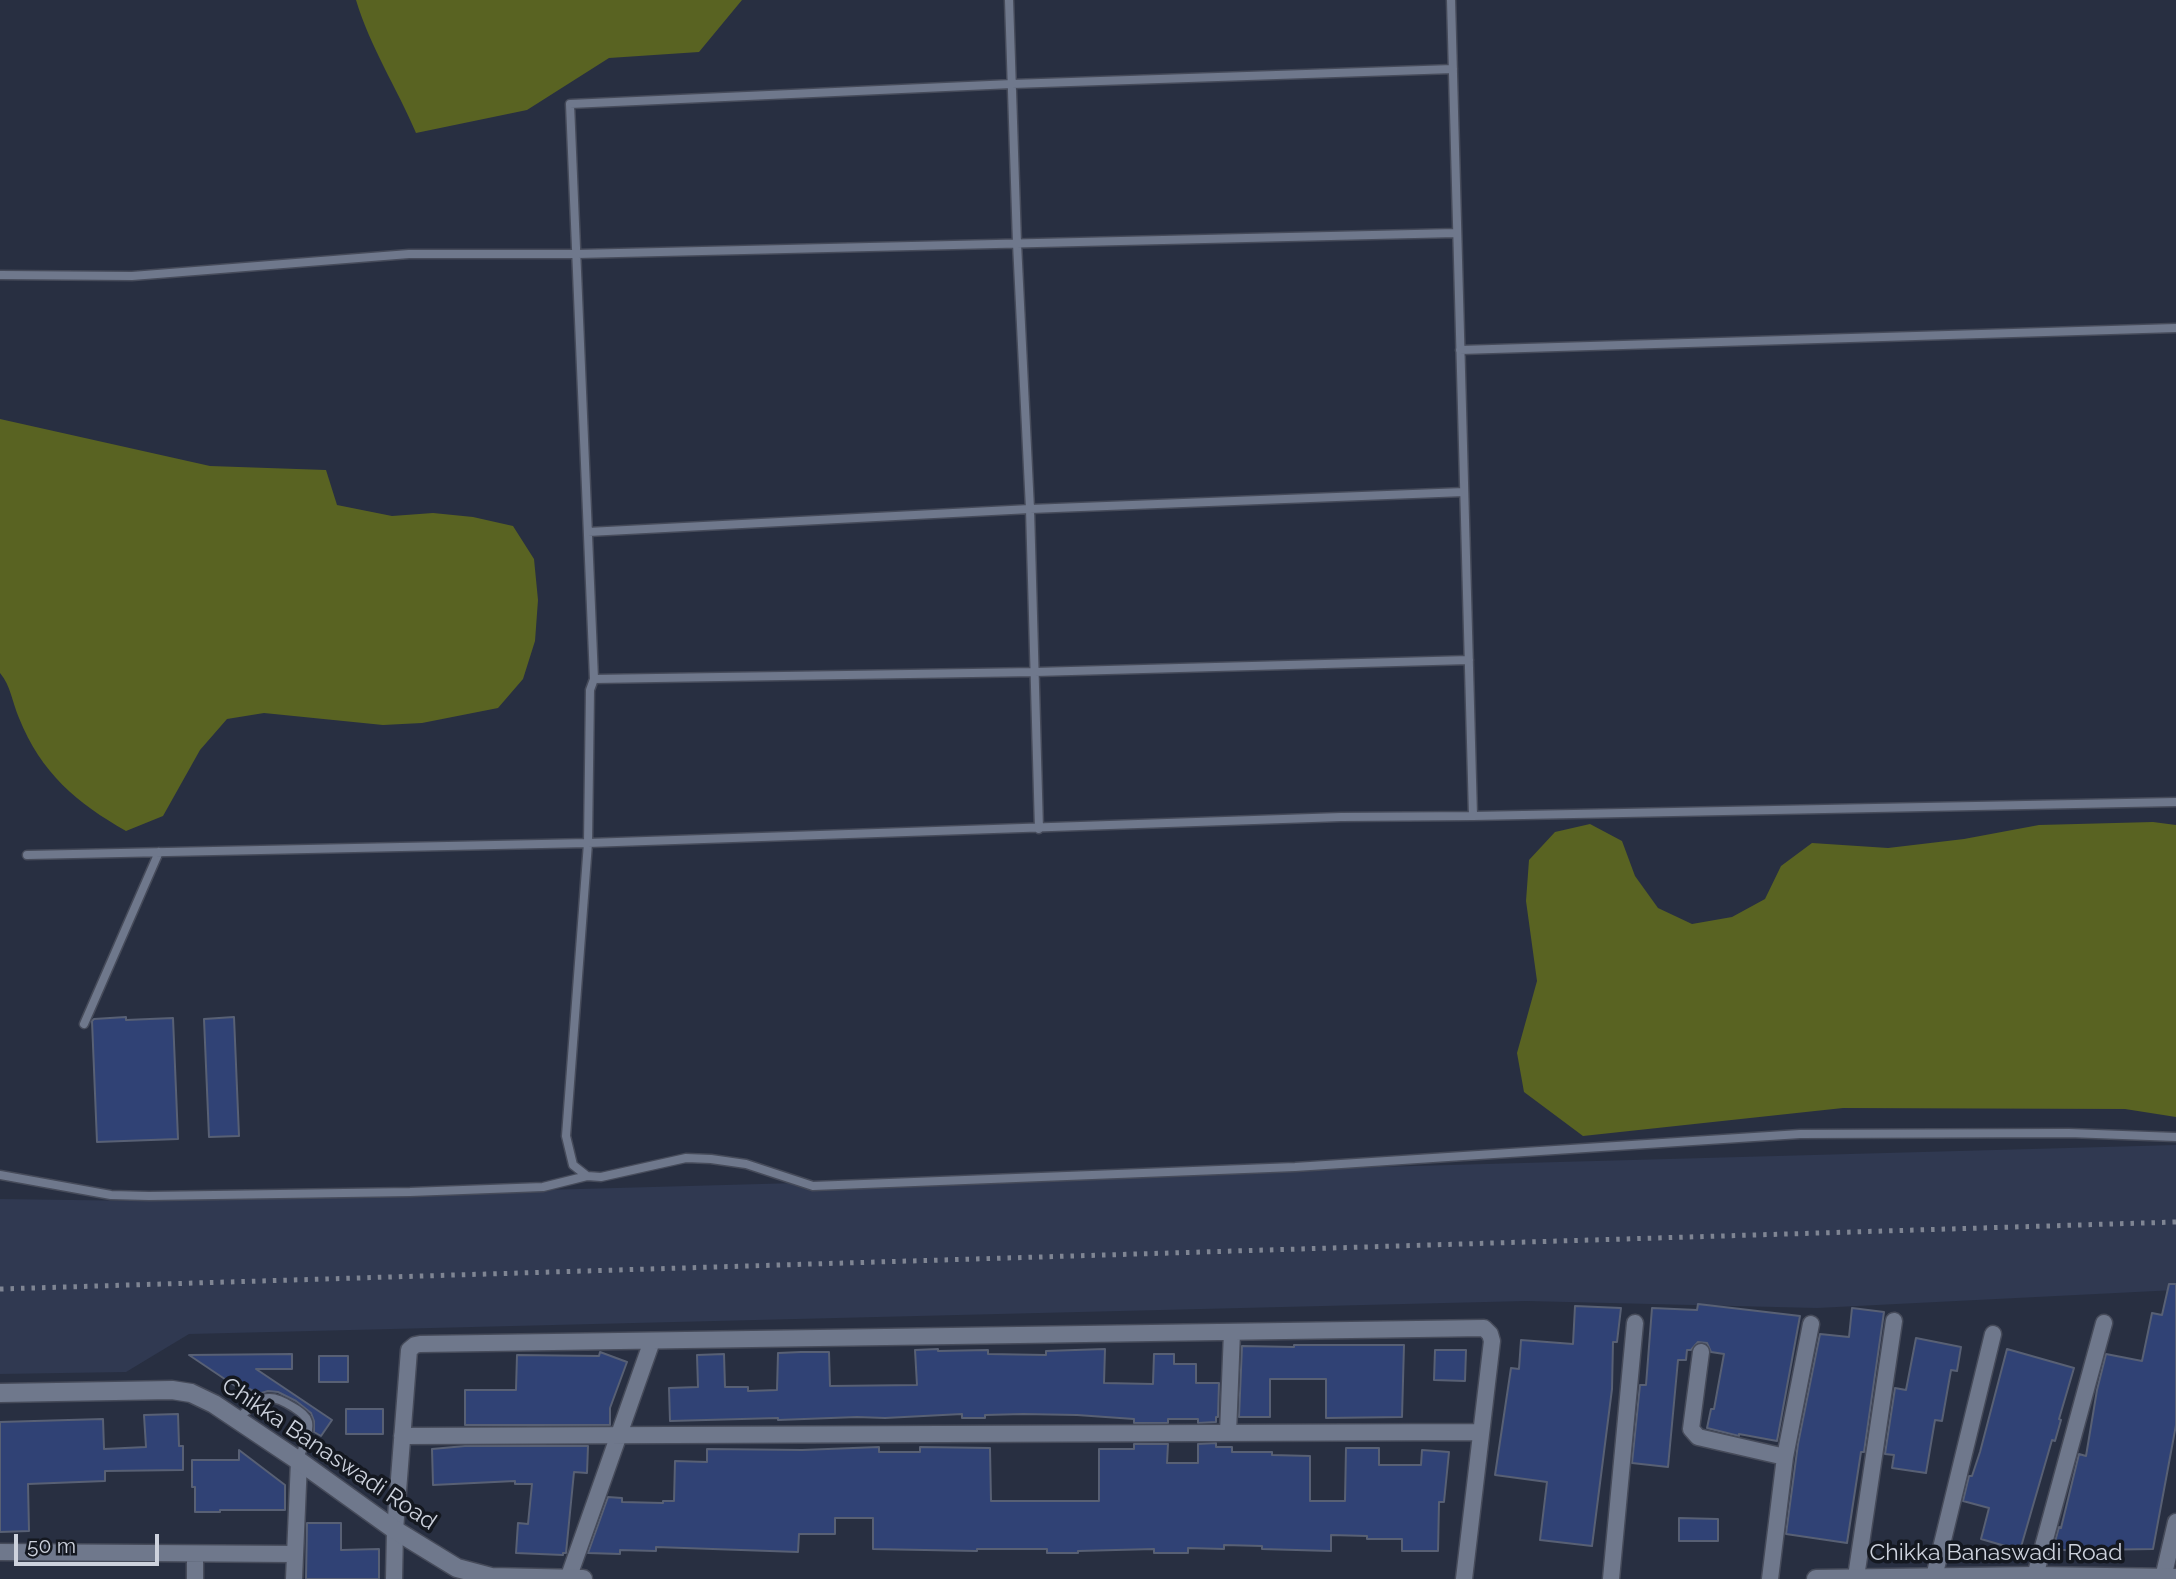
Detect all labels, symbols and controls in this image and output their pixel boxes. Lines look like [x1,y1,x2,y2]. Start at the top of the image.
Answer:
street label: Chikka Banaswadi Road [216,1372,442,1536]
scale bar [18,1520,163,1564]
text: 50 m [27,1533,76,1558]
street label: Chikka Banaswadi Road [1870,1539,2122,1567]

